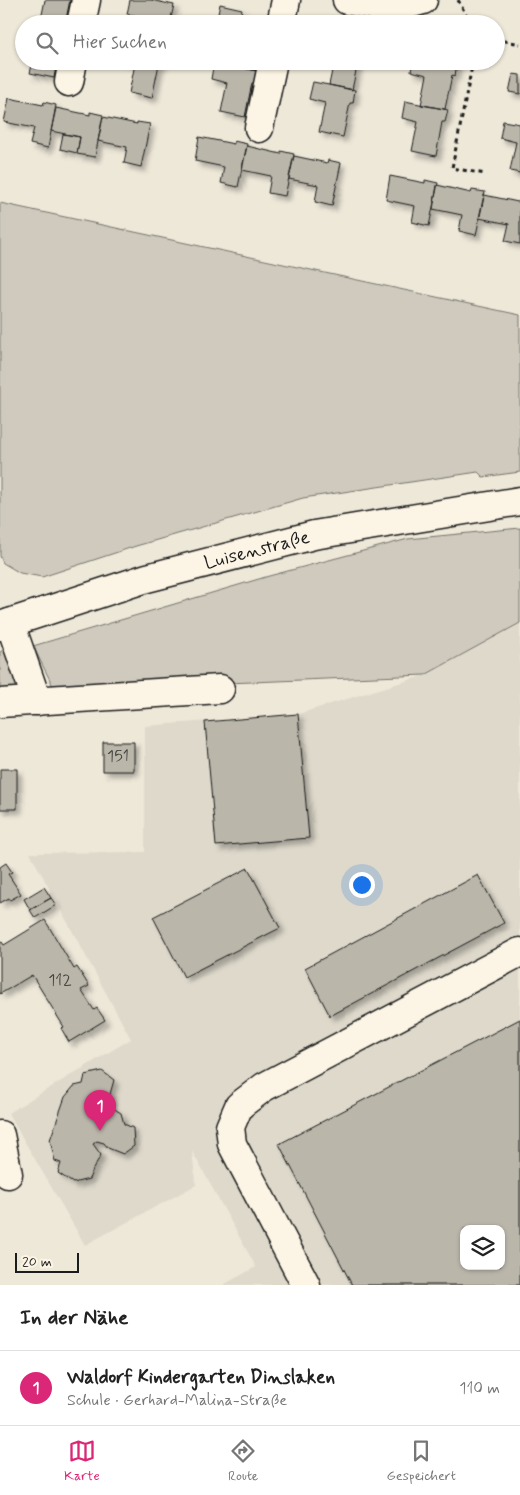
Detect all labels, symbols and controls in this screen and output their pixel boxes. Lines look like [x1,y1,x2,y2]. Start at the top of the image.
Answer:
search box [15,15,505,70]
icon: search [33,29,61,57]
text: Hier suchen [73,30,167,55]
street label: Luisenstraße [201,524,312,575]
house number: 151 [107,746,129,767]
your location [349,872,375,898]
house number: 112 [48,970,72,991]
pin: 1 [84,1090,116,1131]
map controls [460,1225,505,1270]
button: layers [460,1225,505,1270]
scale bar [15,1250,79,1273]
text: 20 m [22,1253,52,1271]
text: In der Nähe [20,1304,128,1332]
text: Waldorf Kindergarten Dinslaken [67,1365,335,1390]
text: 1 [32,1378,40,1399]
text: 110 m [459,1378,500,1399]
text: Schule · Gerhard-Malina-Straße [67,1390,287,1411]
tab: Karte [64,1437,100,1485]
tab: Route [228,1437,258,1485]
tab: Gespeichert [387,1437,456,1485]

